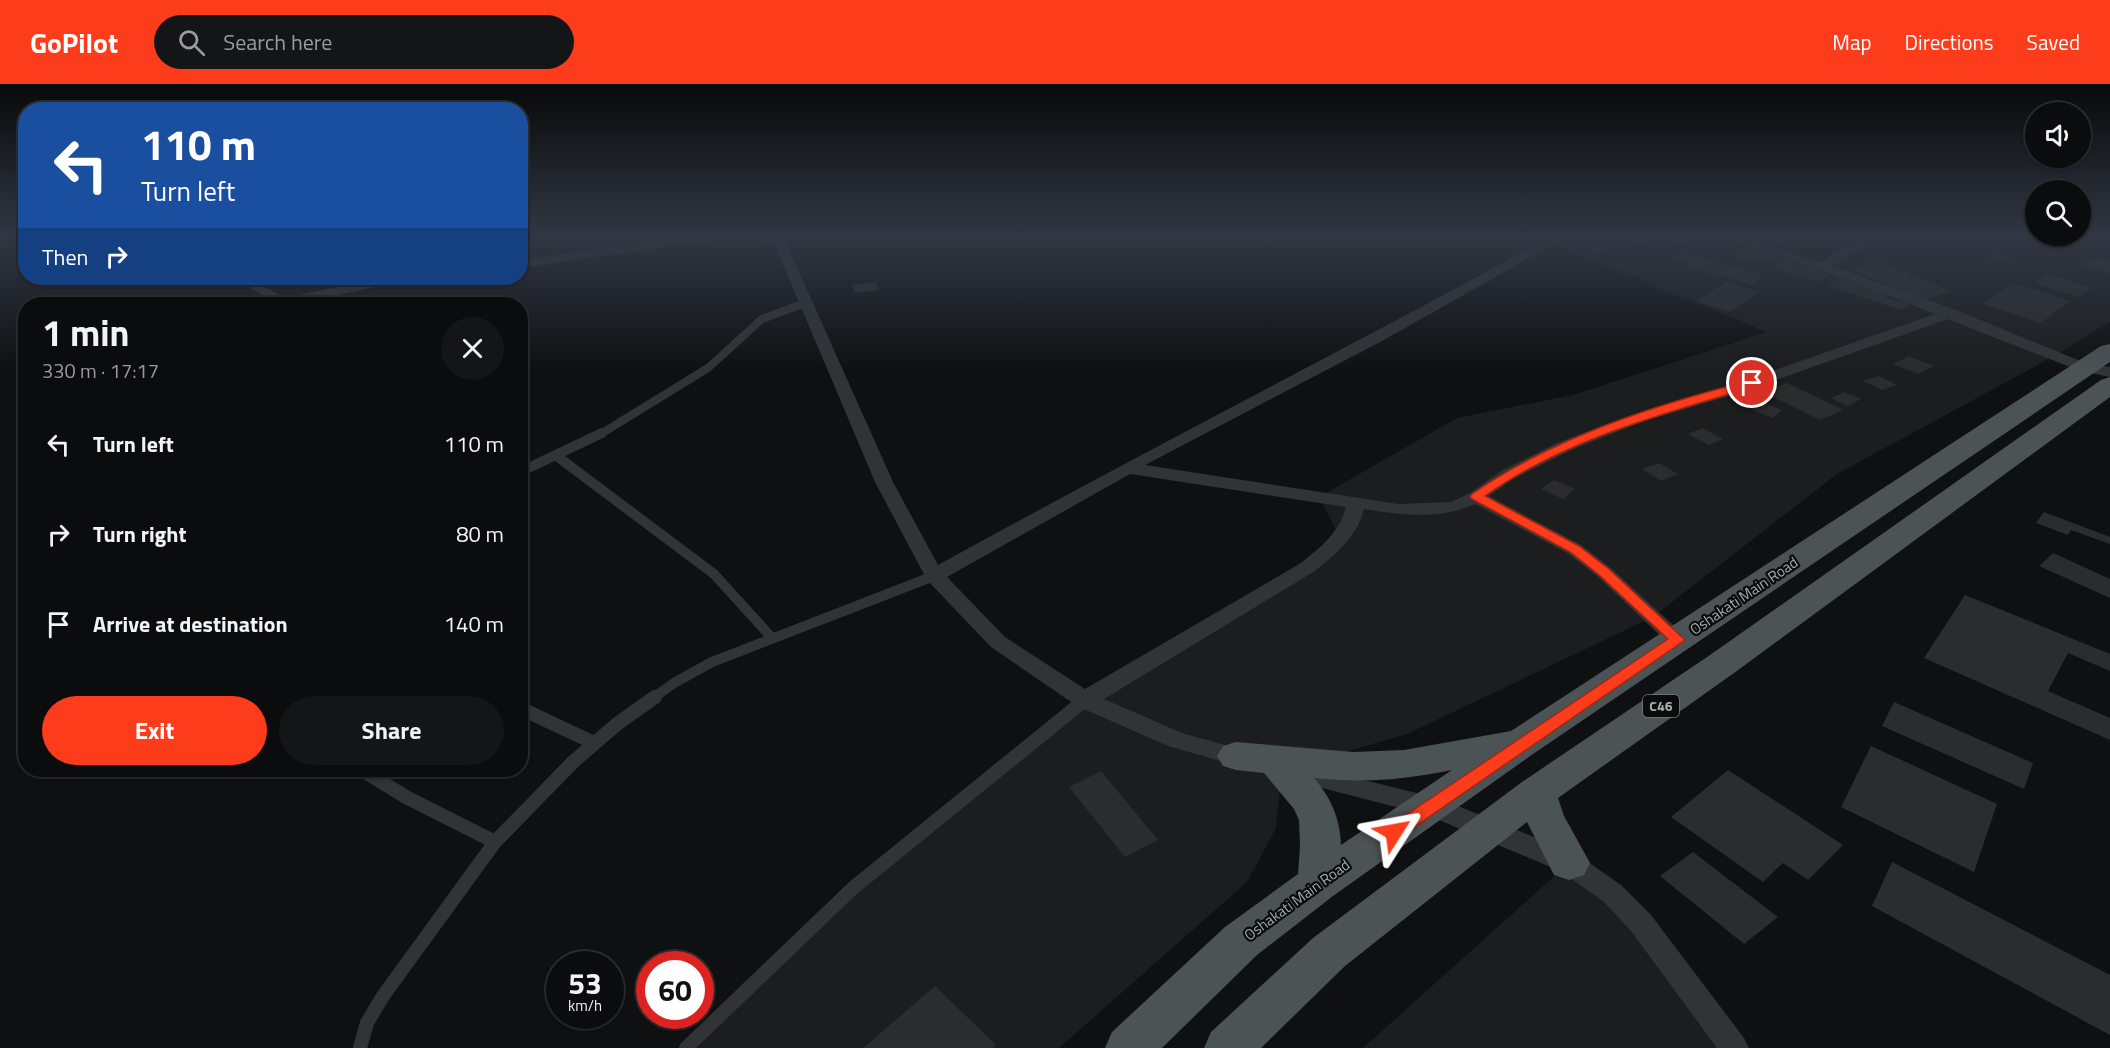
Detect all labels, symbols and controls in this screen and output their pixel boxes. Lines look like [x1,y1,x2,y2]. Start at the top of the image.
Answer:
search box [154,15,574,69]
text: GoPilot [30,21,118,64]
text: Search here [223,25,332,59]
icon: search [175,26,208,59]
text: Map [1832,26,1872,58]
text: Directions [1905,26,1994,58]
text: Saved [2027,26,2080,58]
map controls [2025,102,2091,246]
button: sound [2025,102,2091,168]
text: 110 m [141,112,256,176]
icon: left [42,126,120,204]
text: Turn left [141,170,235,211]
button: search [2025,180,2091,246]
text: Then [42,240,88,274]
icon: right [100,240,133,273]
text: 1 min [42,305,129,360]
button: close [441,317,504,380]
text: 330 m · 17:17 [42,355,159,386]
pin [1726,357,1777,408]
icon: arrive [1735,366,1768,399]
text: Turn left [93,427,174,461]
text: 110 m [444,427,504,461]
icon: left [42,428,75,461]
text: Turn right [93,517,187,551]
text: 80 m [456,517,504,551]
icon: right [42,518,75,551]
street label: Oshakati Main Road [1685,551,1802,640]
text: Arrive at destination [93,607,288,641]
text: 140 m [444,607,504,641]
icon: arrive [42,608,75,641]
road number: C46 [1643,695,1679,717]
button: Exit [42,696,267,765]
button: Share [279,696,504,765]
position arrow [1362,800,1426,864]
street label: Oshakati Main Road [1239,853,1355,946]
speed limit sign: 60 [636,951,714,1029]
text: 53 [568,960,602,1006]
text: km/h [568,994,602,1017]

